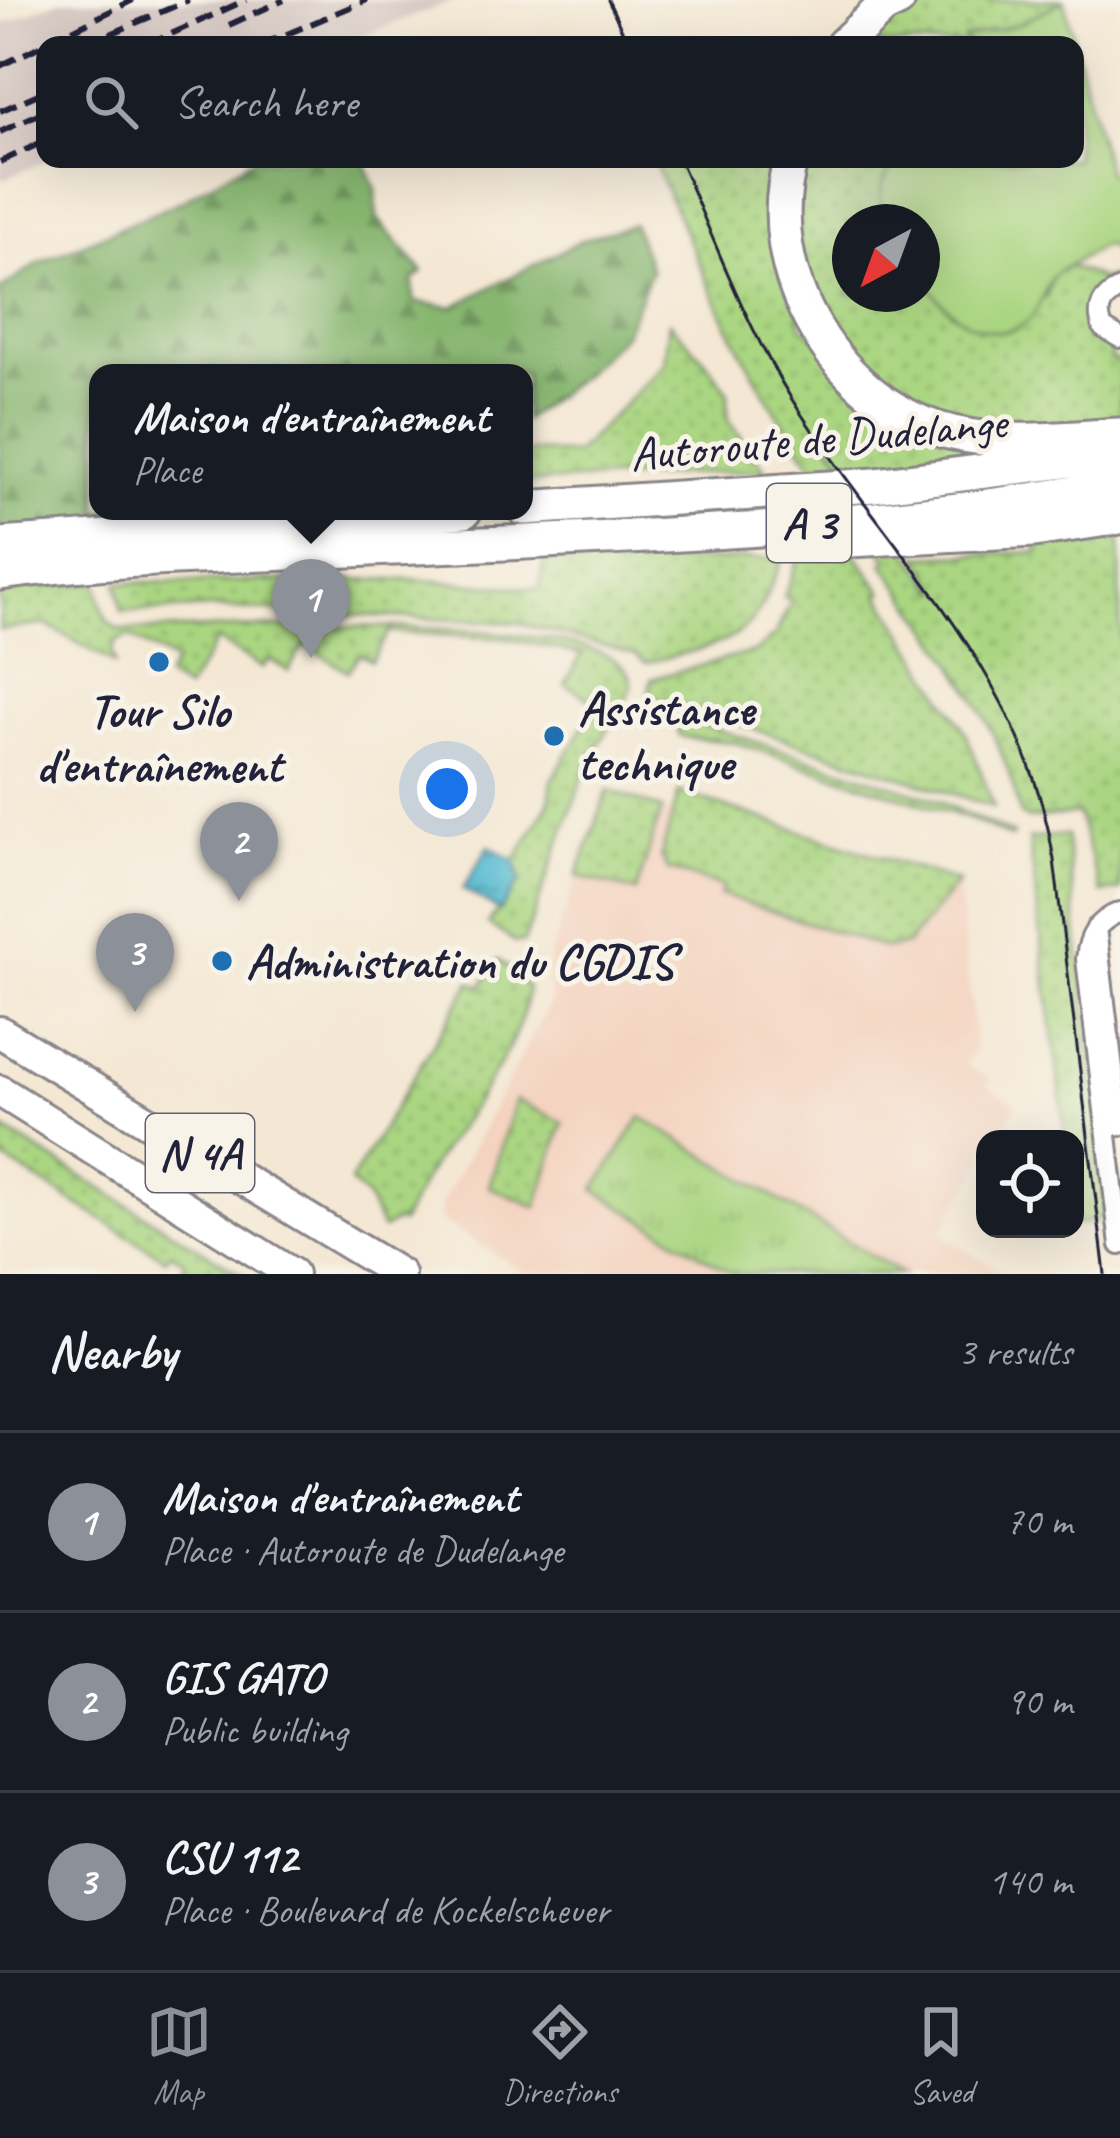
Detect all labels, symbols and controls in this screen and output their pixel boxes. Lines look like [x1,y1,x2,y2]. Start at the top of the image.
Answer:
search box [36,36,1084,168]
icon: search [78,69,144,135]
text: Search here [174,74,357,131]
north arrow [832,204,940,312]
popup [89,364,533,520]
text: Maison d'entraînement [133,389,489,446]
street label: Autoroute de Dudelange [627,391,1012,484]
text: Place [133,446,201,495]
road number: A 3 [767,484,851,562]
pin: 1 [272,559,350,658]
marker: Tour Silo d'entraînement [146,649,172,675]
place label: Assistance technique [578,679,758,794]
place label: Tour Silo d'entraînement [36,681,287,796]
marker: Assistance technique [541,723,567,749]
your location [417,759,477,819]
pin: 2 [200,802,278,901]
pin: 3 [96,913,174,1012]
place label: Administration du CGDIS [246,932,683,992]
marker: Administration du CGDIS [209,948,235,974]
road number: N 4A [146,1114,254,1192]
map controls [976,1130,1084,1238]
button: locate [976,1130,1084,1238]
text: Nearby [48,1320,176,1384]
text: 3 results [958,1328,1072,1377]
text: Maison d'entraînement [162,1469,518,1526]
text: 1 [78,1497,96,1546]
text: 70 m [1006,1497,1072,1546]
text: Place · Autoroute de Dudelange [162,1526,563,1575]
text: GIS GATO [162,1649,323,1706]
text: 2 [78,1677,96,1726]
text: 90 m [1006,1677,1072,1726]
text: Public building [162,1706,347,1755]
text: CSU 112 [162,1829,297,1886]
text: 3 [78,1857,96,1906]
text: 140 m [988,1857,1072,1906]
text: Place · Boulevard de Kockelscheuer [162,1886,609,1935]
tab: Map [146,1999,212,2113]
tab: Directions [503,1999,617,2113]
tab: Saved [908,1999,974,2113]

